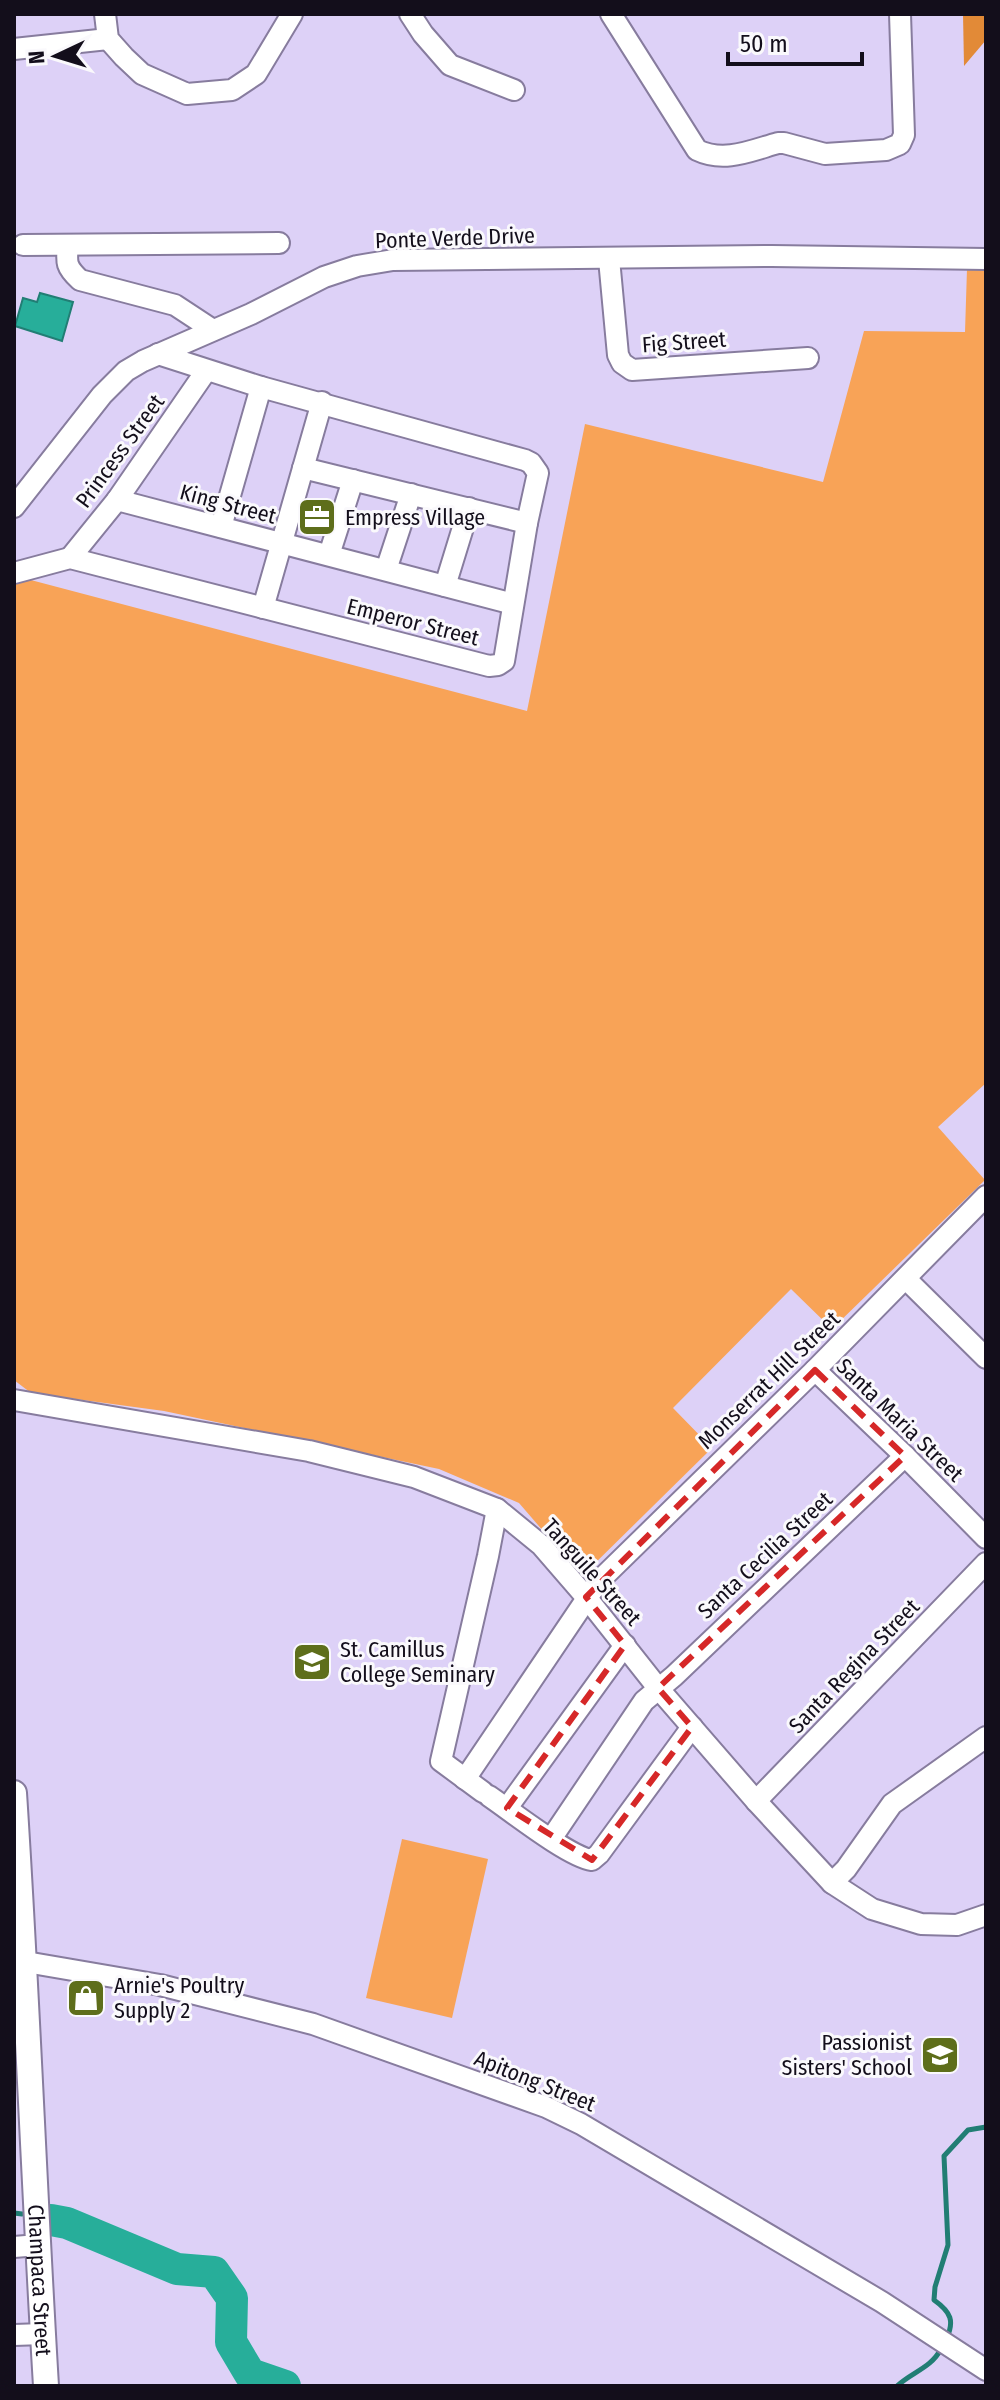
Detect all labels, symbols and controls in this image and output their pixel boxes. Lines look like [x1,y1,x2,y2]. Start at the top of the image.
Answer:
north arrow [16,16,96,96]
scale bar [728,16,862,66]
text: 50 m [740,30,788,58]
text: N [23,50,50,65]
street label: Ponte Verde Drive [375,222,535,254]
street label: Fig Street [641,326,728,358]
street label: Princess Street [70,388,171,513]
street label: King Street [177,478,280,530]
office icon: Empress Village [296,496,338,538]
place label: Empress Village [345,504,485,531]
street label: Emperor Street [344,593,483,652]
street label: Monserrat Hill Street [692,1305,846,1455]
street label: Santa Maria Street [831,1353,970,1488]
street label: Santa Cecilia Street [692,1485,839,1624]
street label: Tanguile Street [537,1513,648,1632]
street label: Santa Regina Street [783,1593,926,1739]
place label: St. Camillus College Seminary [340,1636,495,1688]
school or university icon: St. Camillus College Seminary [291,1641,333,1683]
place label: Arnie's Poultry Supply 2 [114,1972,244,2024]
shop icon: Arnie's Poultry Supply 2 [65,1977,107,2019]
place label: Passionist Sisters' School [781,2029,913,2081]
school or university icon: Passionist Sisters' School [919,2034,961,2076]
street label: Apitong Street [470,2044,600,2118]
street label: Champaca Street [23,2204,58,2358]

